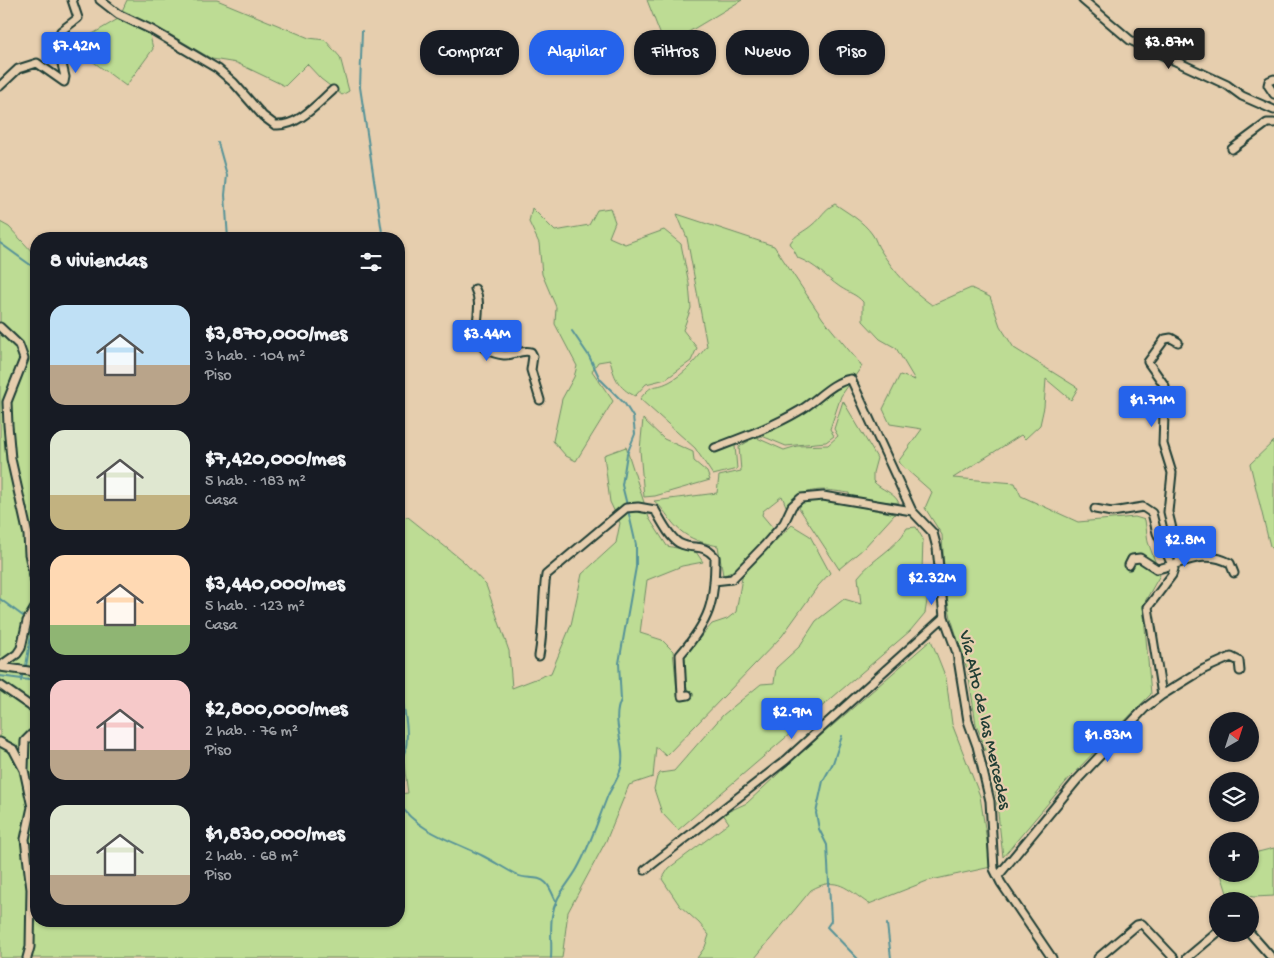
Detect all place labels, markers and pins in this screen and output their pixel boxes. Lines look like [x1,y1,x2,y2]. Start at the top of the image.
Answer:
pin: $3.87M [1128,28,1210,70]
pin: $7.42M [35,32,117,74]
pin: $3.44M [446,320,528,362]
pin: $1.71M [1111,386,1193,428]
pin: $2.8M [1150,526,1220,568]
pin: $2.32M [891,564,973,606]
pin: $2.9M [757,698,827,740]
pin: $1.83M [1067,720,1149,763]

